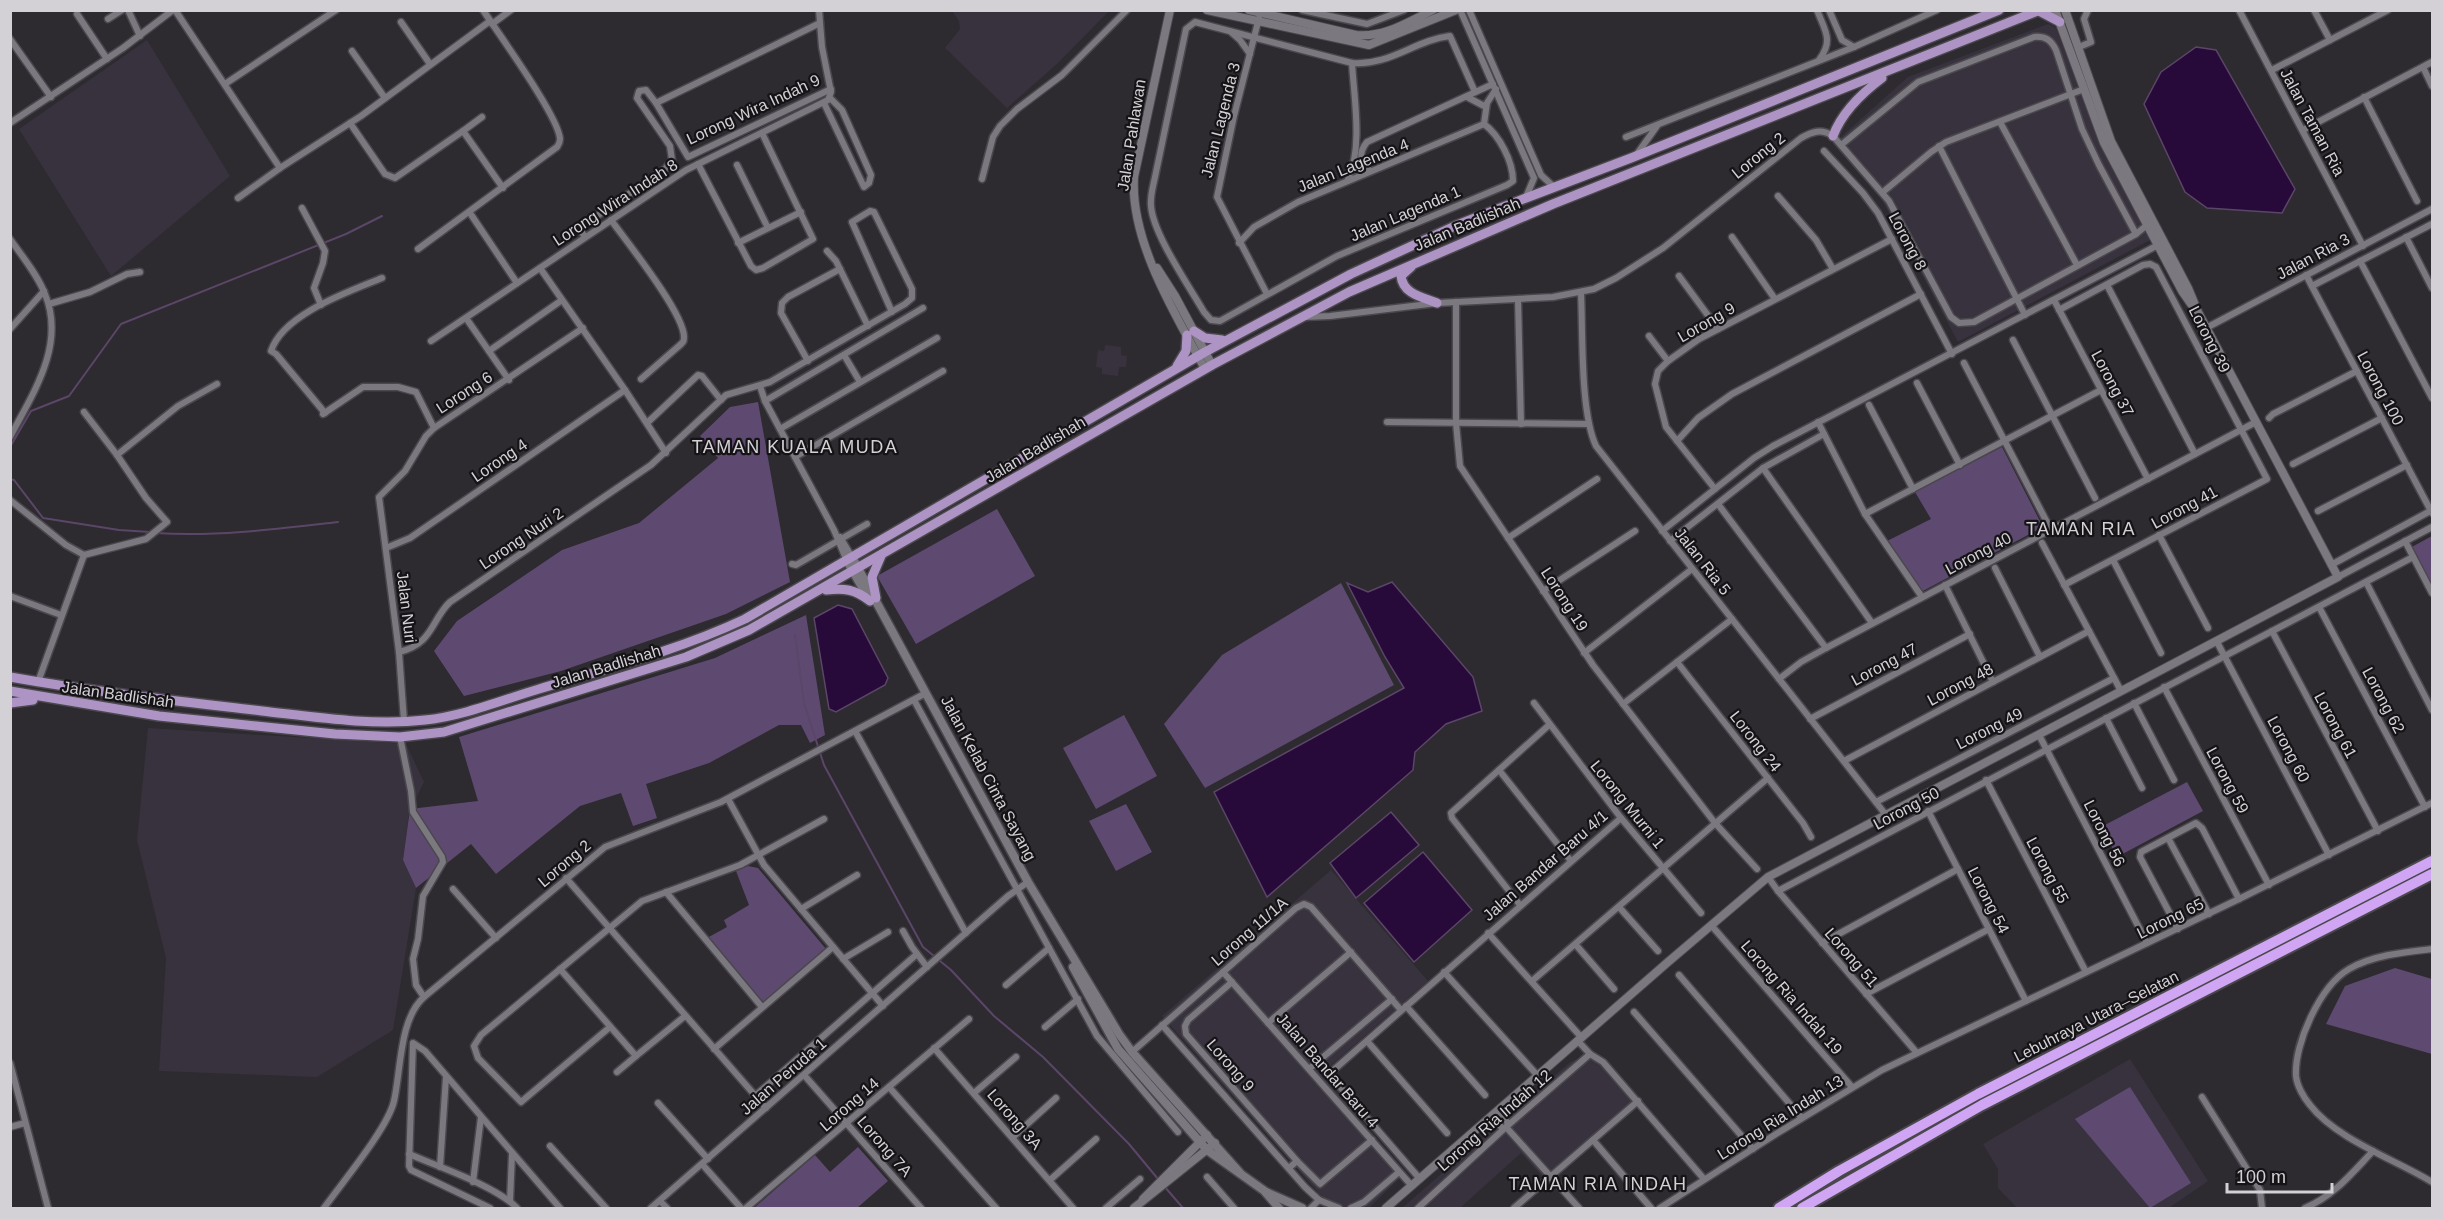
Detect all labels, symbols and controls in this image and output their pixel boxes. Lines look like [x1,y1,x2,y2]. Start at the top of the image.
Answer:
street label: Jalan Lagenda 3 [1198,61,1243,180]
street label: Jalan Taman Ria [2277,66,2348,179]
street label: Lorong Wira Indah 9 [684,71,823,148]
street label: Jalan Pahlawan [1114,78,1149,192]
street label: Lorong 2 [1728,129,1788,182]
street label: Jalan Lagenda 4 [1295,135,1411,196]
street label: Lorong Wira Indah 8 [550,156,681,249]
street label: Jalan Lagenda 1 [1347,182,1463,244]
street label: Jalan Badlishah [1412,195,1523,254]
street label: Lorong 8 [1885,209,1930,273]
street label: Jalan Ria 3 [2274,230,2353,283]
street label: Lorong 9 [1675,299,1738,346]
street label: Lorong 39 [2186,303,2234,375]
street label: Lorong 37 [2088,347,2137,419]
street label: Lorong 100 [2354,348,2407,428]
street label: Lorong 6 [433,368,495,417]
street label: Jalan Badlishah [982,413,1088,486]
street label: Lorong 4 [468,436,530,485]
district label: TAMAN KUALA MUDA [692,437,898,457]
street label: Lorong 41 [2148,483,2220,532]
street label: Lorong Nuri 2 [476,504,566,573]
district label: TAMAN RIA [2026,519,2136,539]
street label: Jalan Ria 5 [1671,525,1734,598]
street label: Lorong 40 [1942,529,2014,578]
street label: Lorong 19 [1538,564,1591,634]
street label: Jalan Nuri [394,570,419,644]
street label: Lorong 47 [1848,640,1920,689]
street label: Jalan Badlishah [550,642,663,691]
street label: Lorong 48 [1924,660,1996,709]
street label: Lorong 62 [2359,664,2408,736]
street label: Jalan Badlishah [61,678,175,711]
street label: Lorong 61 [2311,689,2360,761]
street label: Jalan Kelab Cinta Sayang [938,693,1039,864]
street label: Lorong 49 [1953,704,2025,752]
street label: Lorong 24 [1727,708,1785,775]
street label: Lorong 60 [2264,713,2313,785]
street label: Lorong 59 [2203,744,2252,816]
street label: Lorong Murni 1 [1587,757,1668,852]
street label: Lorong 50 [1870,784,1942,833]
street label: Lorong 56 [2081,797,2129,869]
street label: Jalan Bandar Baru 4/1 [1480,807,1611,924]
street label: Lorong 55 [2023,834,2072,906]
street label: Lorong 2 [535,837,594,890]
street label: Lorong 54 [1965,864,2013,936]
street label: Lorong 11/1A [1208,894,1291,969]
street label: Lorong 65 [2134,895,2206,942]
street label: Lorong 51 [1822,925,1882,990]
street label: Lorong Ria Indah 19 [1738,937,1846,1058]
street label: Lebuhraya Utara–Selatan [2011,967,2181,1065]
street label: Jalan Bandar Baru 4 [1273,1010,1382,1131]
street label: Jalan Peruda 1 [737,1035,830,1118]
street label: Lorong 9 [1203,1036,1258,1095]
street label: Lorong Ria Indah 12 [1434,1066,1555,1174]
street label: Lorong Ria Indah 13 [1714,1072,1846,1163]
street label: Lorong 14 [817,1074,882,1134]
street label: Lorong 3A [984,1086,1045,1153]
street label: Lorong 7A [854,1113,915,1180]
scale bar [2227,1156,2332,1194]
text: 100 m [2236,1167,2286,1187]
district label: TAMAN RIA INDAH [1508,1174,1688,1194]

